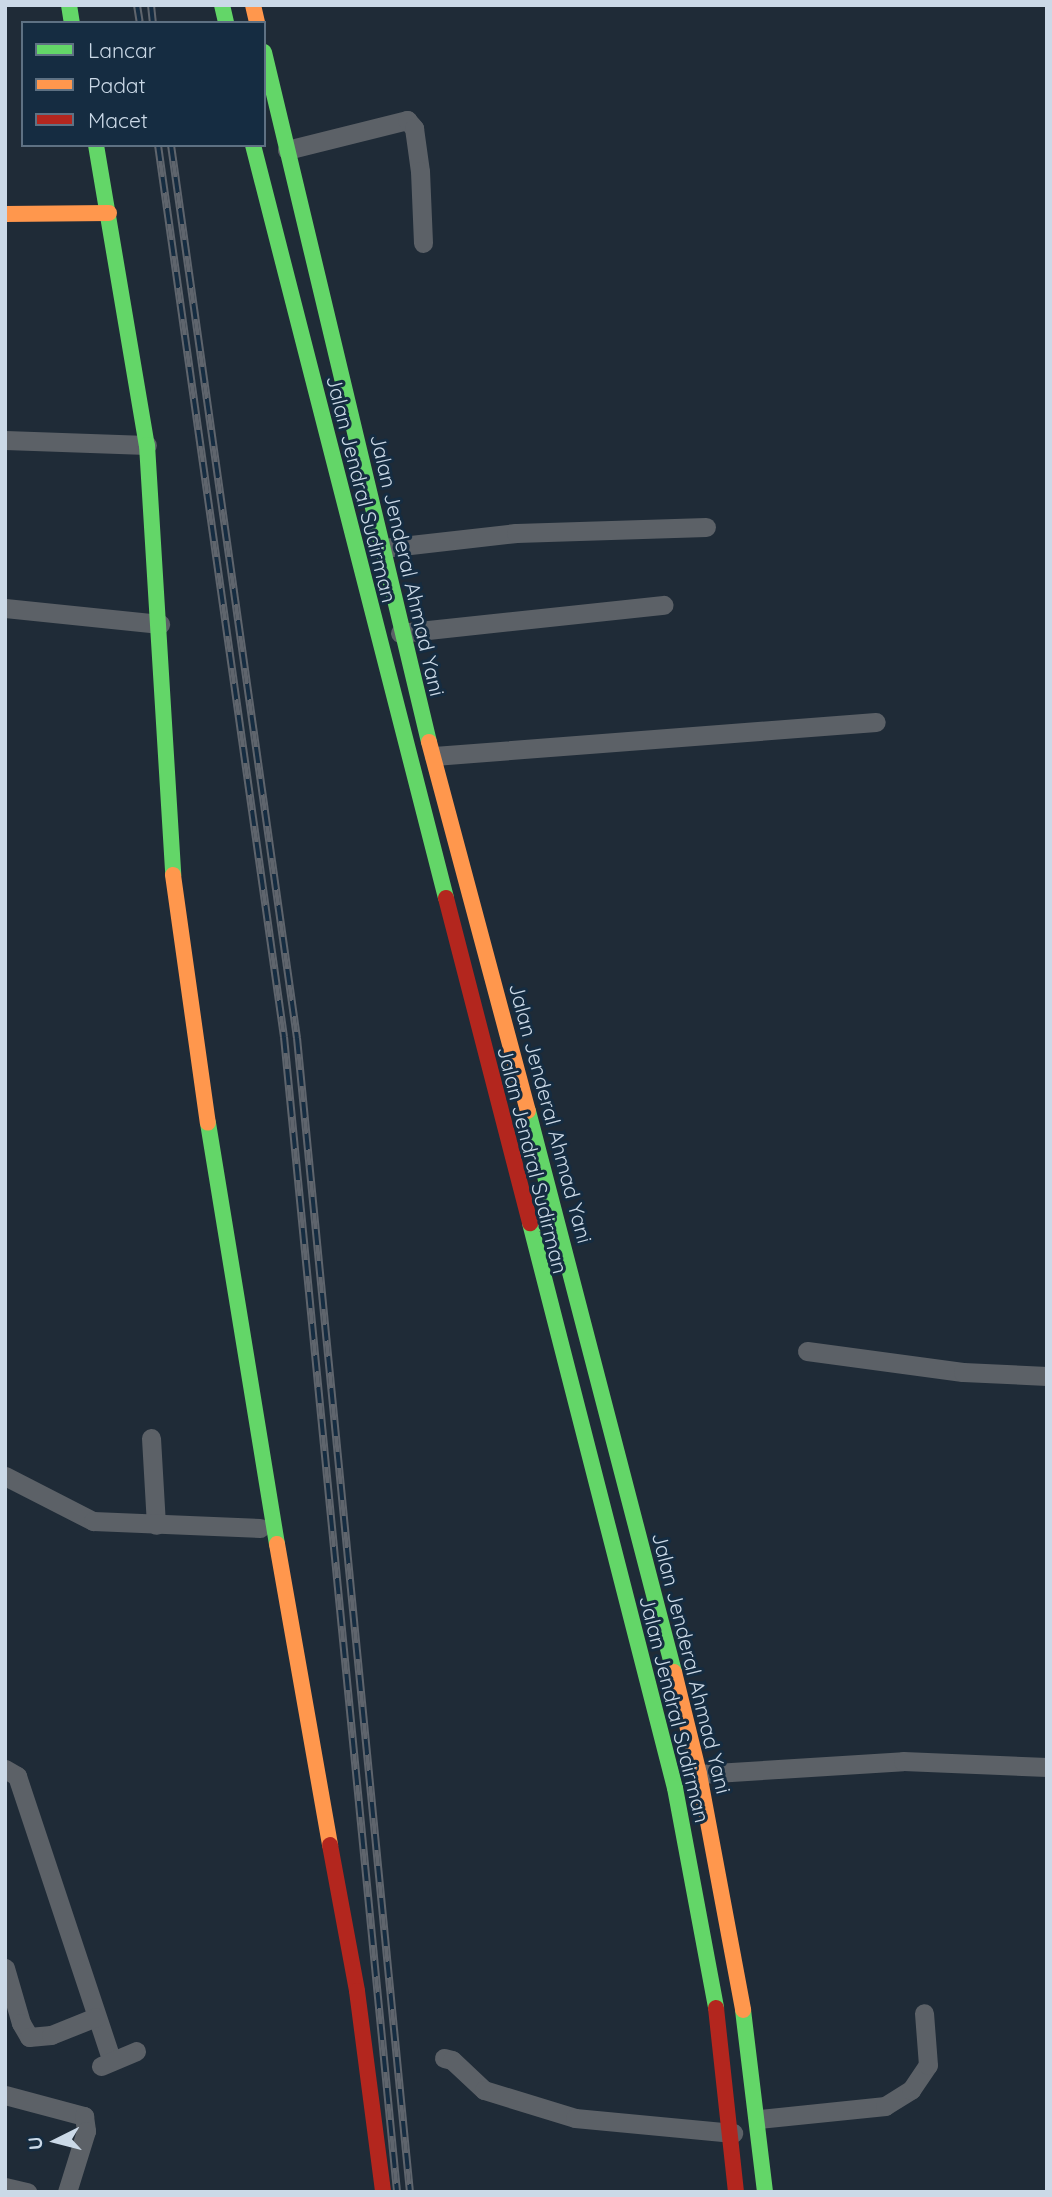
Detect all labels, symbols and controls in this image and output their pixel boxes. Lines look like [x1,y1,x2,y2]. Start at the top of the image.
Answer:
legend [21,21,266,147]
text: Lancar [88,37,156,63]
text: Padat [88,72,146,98]
text: Macet [88,107,148,133]
street label: Jalan Jendral Sudirman [322,373,402,605]
street label: Jalan Jenderal Ahmad Yani [366,432,450,698]
street label: Jalan Jenderal Ahmad Yani [504,980,598,1246]
street label: Jalan Jendral Sudirman [493,1044,573,1276]
street label: Jalan Jenderal Ahmad Yani [647,1530,737,1796]
street label: Jalan Jendral Sudirman [635,1593,715,1825]
north arrow [21,2106,91,2176]
text: U [22,2135,48,2151]

